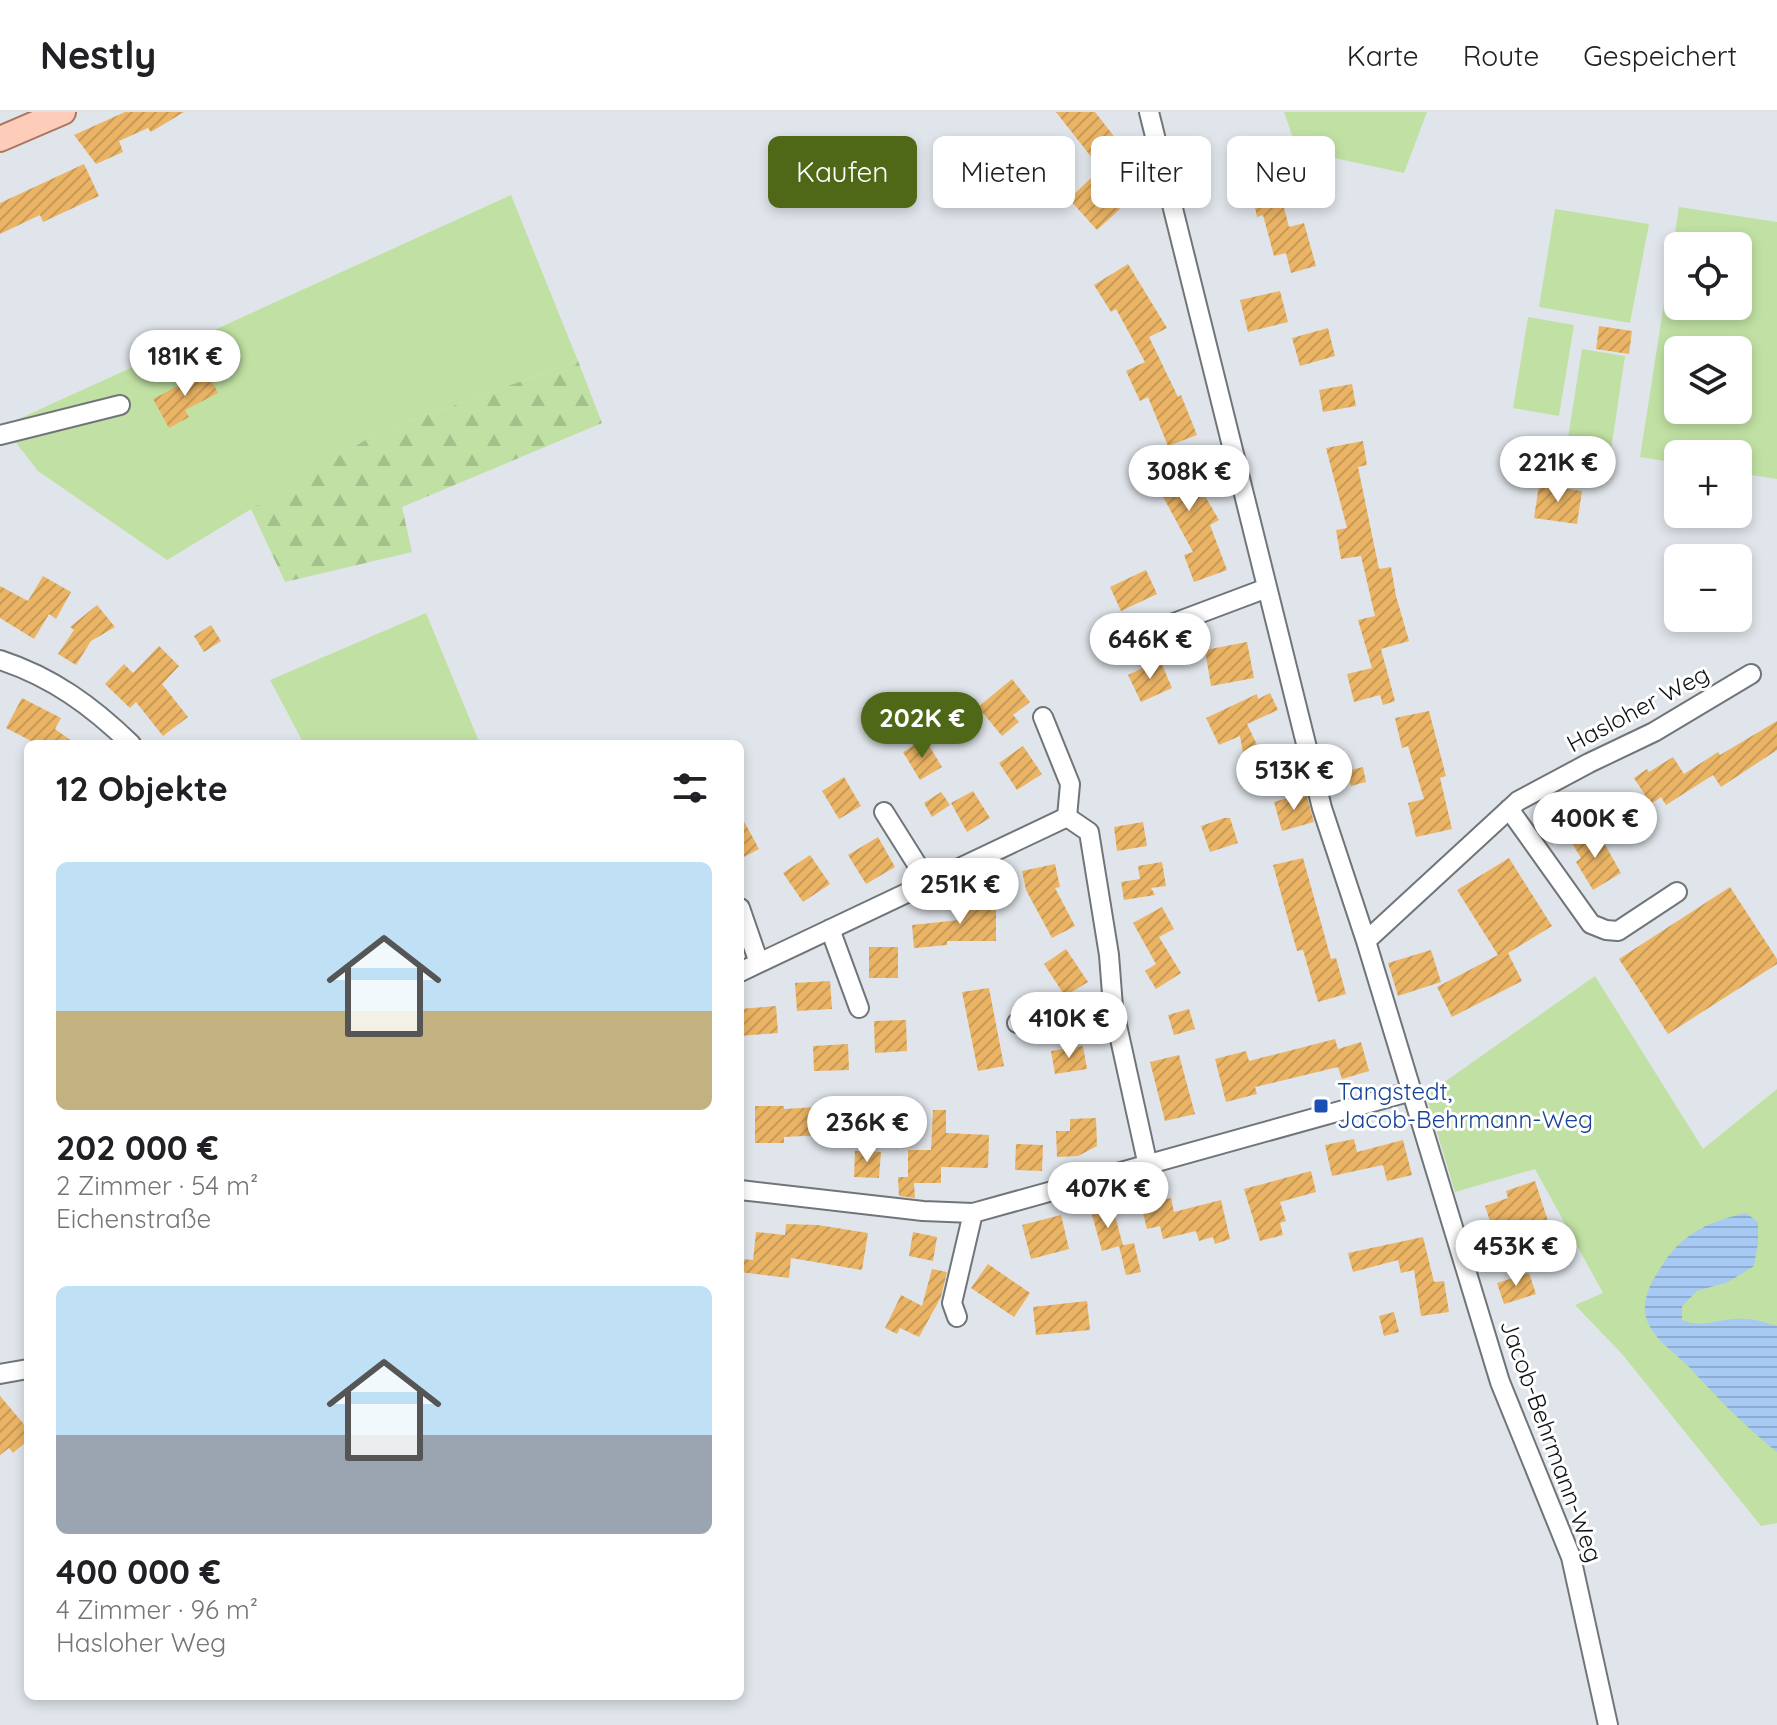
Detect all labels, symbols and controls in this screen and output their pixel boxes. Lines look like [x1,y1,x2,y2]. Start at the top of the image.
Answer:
text: Nestly [40,31,156,79]
text: Karte [1347,38,1419,73]
text: Route [1463,38,1539,73]
text: Gespeichert [1583,38,1737,73]
chip: Kaufen [768,136,917,208]
chip: Mieten [933,136,1075,208]
chip: Filter [1091,136,1211,208]
chip: Neu [1227,136,1335,208]
map controls [1664,232,1752,632]
button: locate [1664,232,1752,320]
pin: 181K € [120,330,250,398]
button: layers [1664,336,1752,424]
text: 181K € [147,339,223,372]
pin: 221K € [1493,436,1623,504]
button: + [1664,440,1752,528]
pin: 308K € [1124,445,1254,513]
text: 221K € [1518,445,1598,478]
text: 308K € [1147,454,1231,487]
button: − [1664,544,1752,632]
pin: 646K € [1085,613,1215,681]
text: 646K € [1108,622,1192,655]
street label: Hasloher Weg [1561,658,1714,758]
pin: 202K € [857,692,987,760]
text: 202K € [879,701,965,734]
pin: 513K € [1229,744,1359,812]
text: 513K € [1254,753,1334,786]
icon: filters [668,766,712,810]
text: 12 Objekte [56,767,228,810]
pin: 400K € [1530,792,1660,860]
text: 400K € [1551,801,1639,834]
pin: 251K € [895,858,1025,926]
text: 251K € [920,867,1000,900]
icon: home [312,914,456,1058]
pin: 410K € [1004,992,1134,1060]
text: 410K € [1028,1001,1110,1034]
place label: Tangstedt, Jacob-Behrmann-Weg [1337,1076,1593,1134]
pin: 236K € [802,1096,932,1164]
marker: Tangstedt, Jacob-Behrmann-Weg [1312,1097,1330,1115]
text: 236K € [825,1105,909,1138]
text: 202 000 € [56,1126,219,1169]
pin: 407K € [1043,1162,1173,1230]
text: 2 Zimmer · 54 m² [56,1169,258,1202]
text: 407K € [1065,1171,1151,1204]
text: Eichenstraße [56,1202,211,1235]
pin: 453K € [1451,1220,1581,1288]
text: 453K € [1474,1229,1558,1262]
street label: Jacob-Behrmann-Weg [1494,1315,1610,1566]
icon: home [312,1338,456,1482]
text: 400 000 € [56,1550,221,1593]
text: 4 Zimmer · 96 m² [56,1593,258,1626]
text: Hasloher Weg [56,1626,226,1659]

